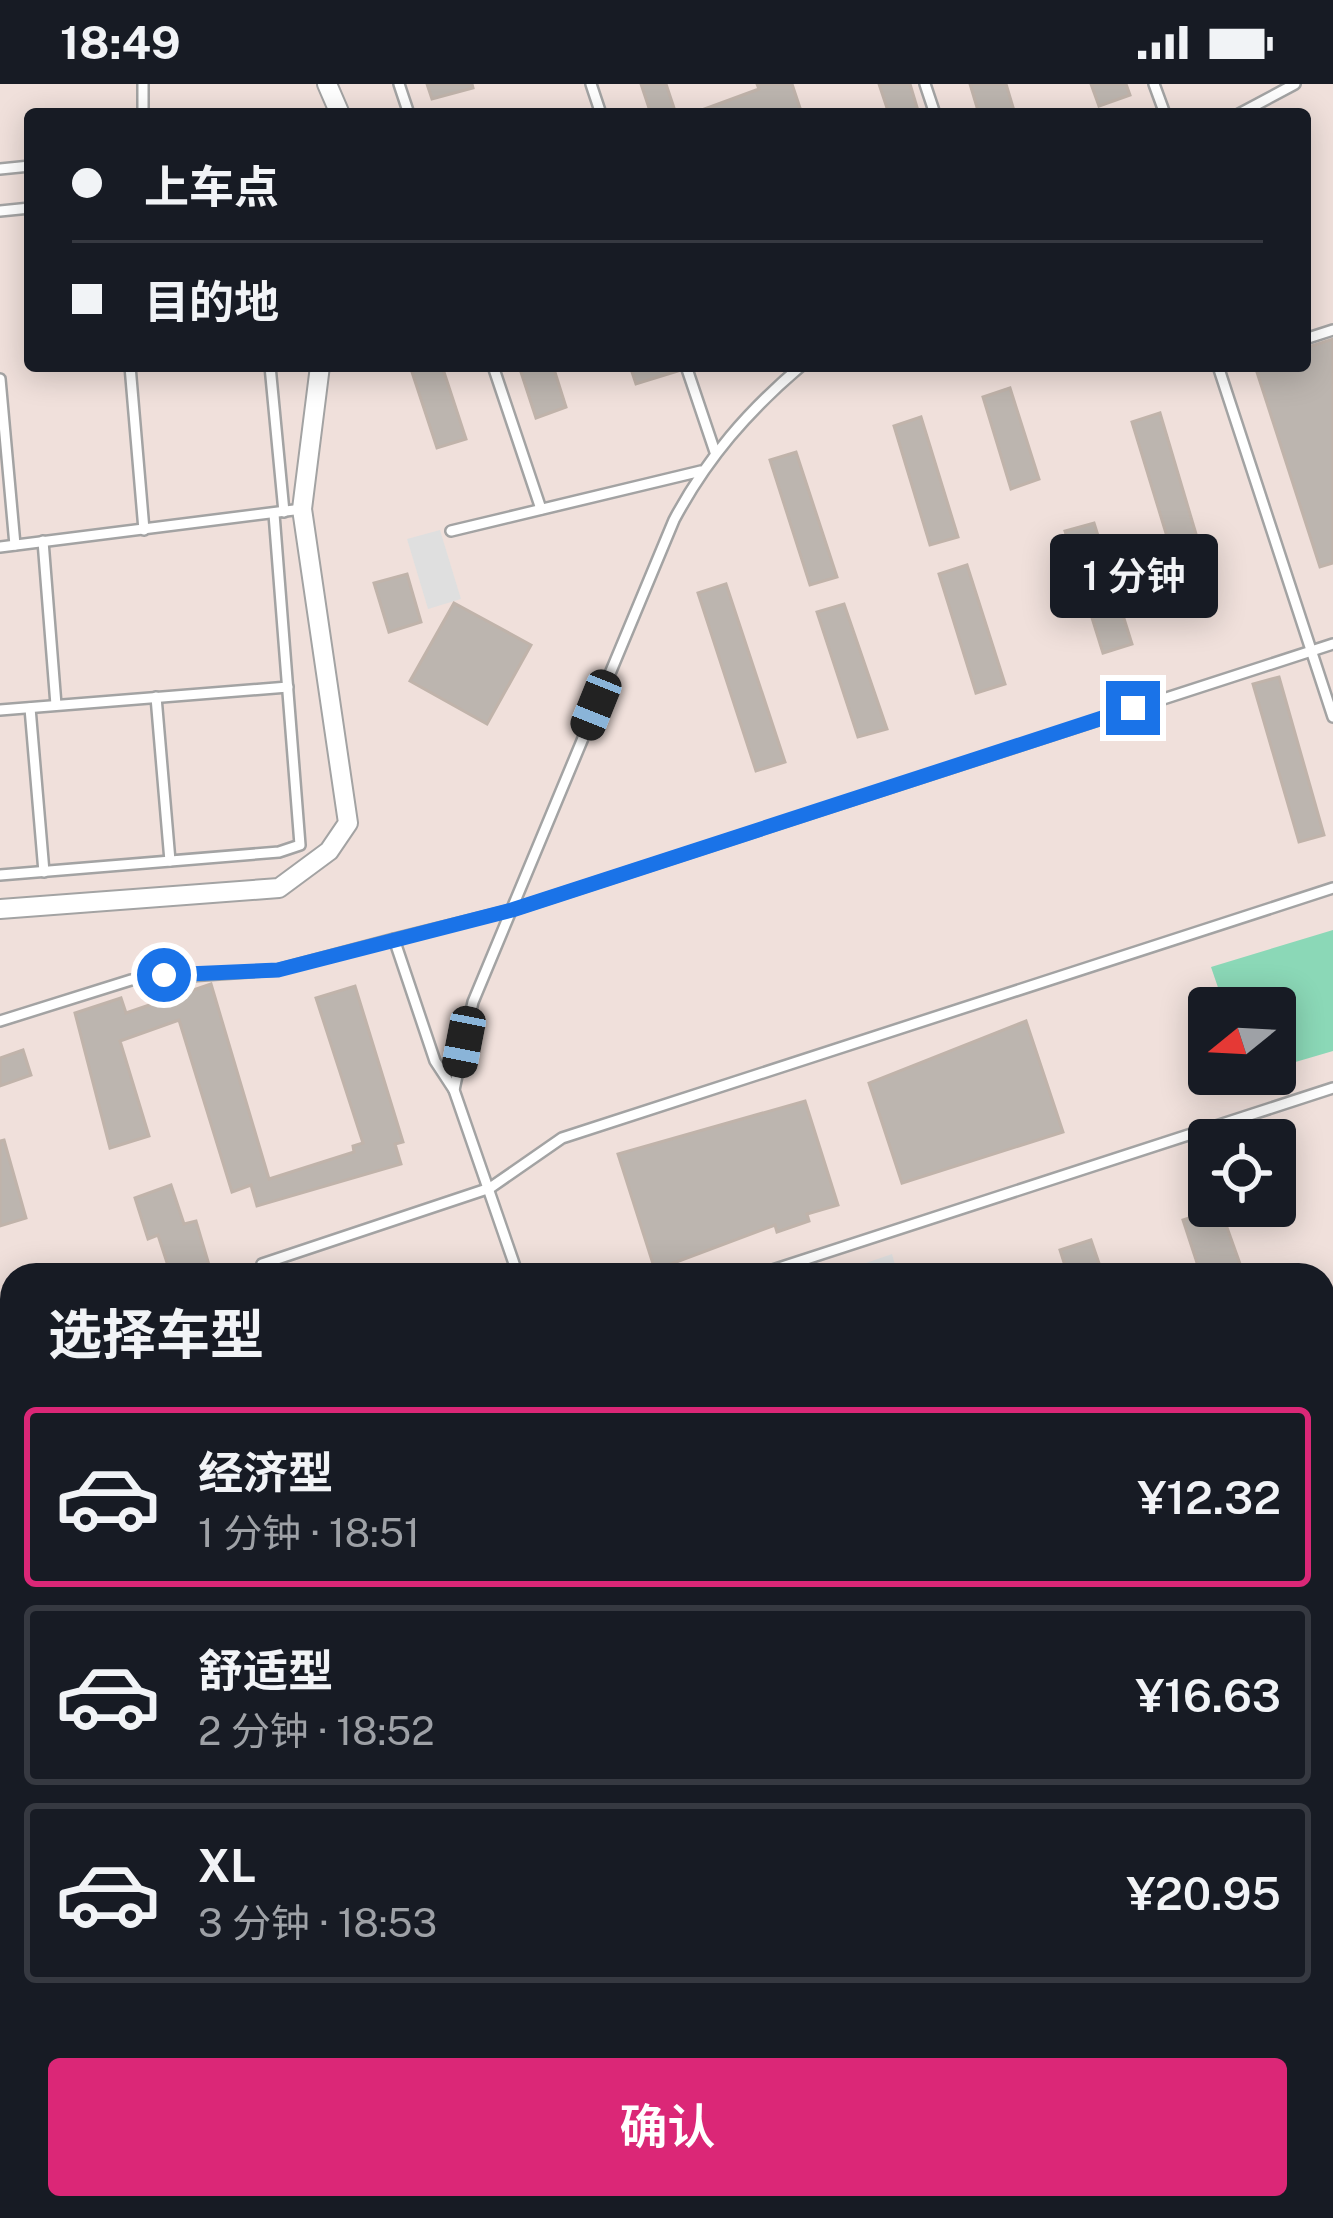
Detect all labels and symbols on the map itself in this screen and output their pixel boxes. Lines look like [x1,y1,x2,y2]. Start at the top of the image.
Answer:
callout: 1 分钟 [1049,534,1217,618]
car [566,665,626,745]
route end [1106,681,1160,735]
route start [137,948,191,1002]
north arrow [1188,987,1296,1095]
car [439,1003,489,1081]

